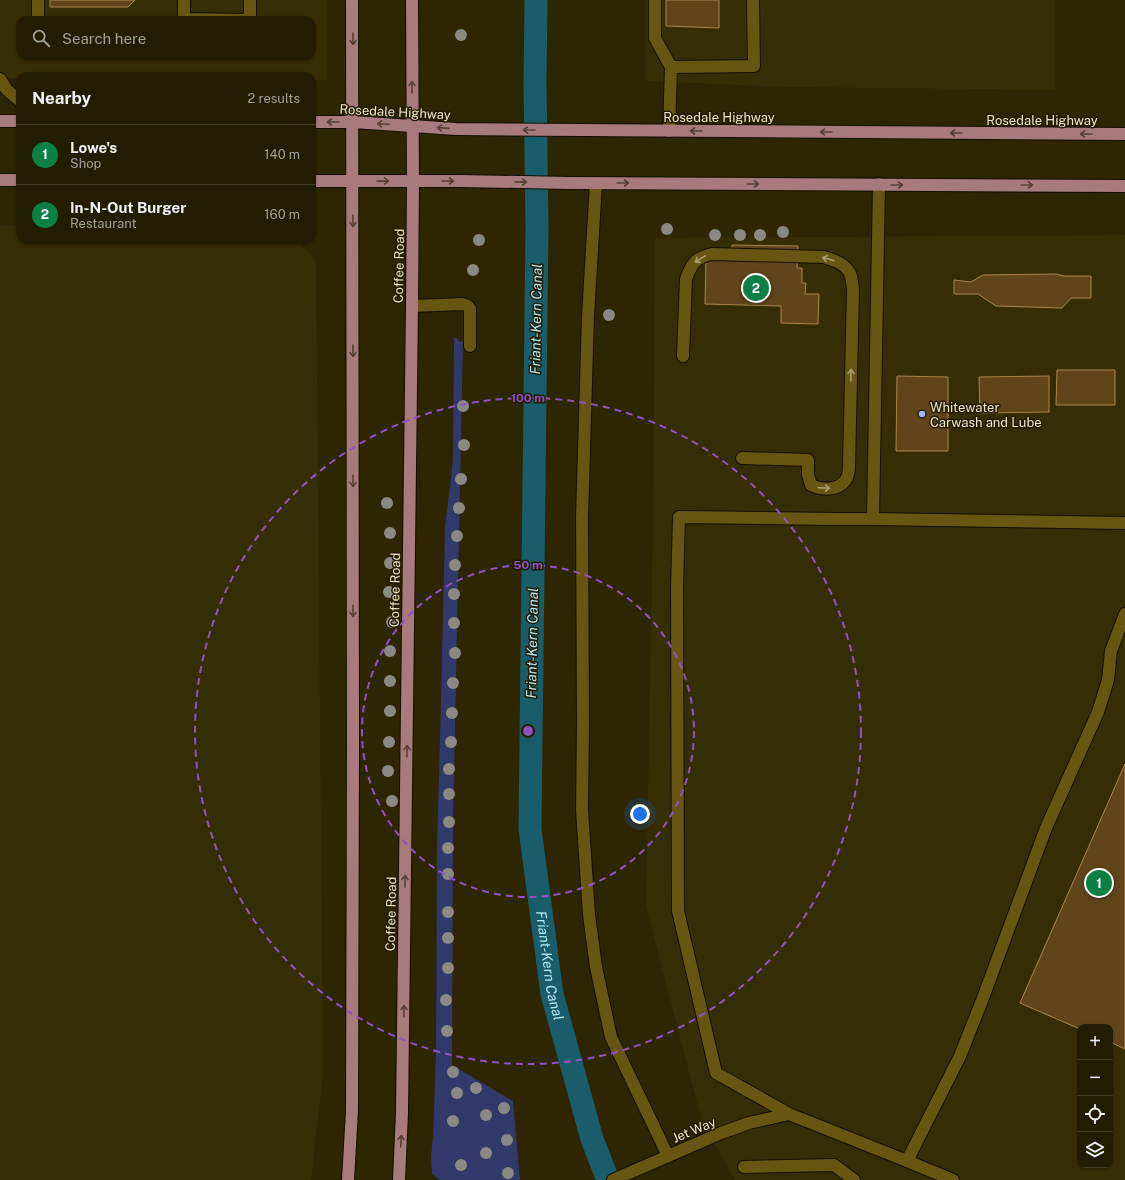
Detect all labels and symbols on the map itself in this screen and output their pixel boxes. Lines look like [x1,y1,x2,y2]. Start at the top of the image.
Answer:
one-way arrow [349,32,357,45]
one-way arrow [408,81,416,94]
street label: Rosedale Highway [339,102,451,122]
street label: Rosedale Highway [663,110,775,125]
street label: Rosedale Highway [986,113,1098,128]
one-way arrow [327,118,340,126]
one-way arrow [377,120,390,128]
one-way arrow [437,125,450,132]
one-way arrow [523,126,536,133]
one-way arrow [690,127,703,135]
one-way arrow [820,128,833,136]
one-way arrow [950,129,963,137]
one-way arrow [1080,130,1093,138]
one-way arrow [376,177,389,185]
one-way arrow [441,177,454,185]
one-way arrow [514,178,527,186]
one-way arrow [616,179,629,187]
one-way arrow [746,180,759,188]
one-way arrow [890,181,903,189]
one-way arrow [1020,181,1033,189]
one-way arrow [349,214,357,227]
street label: Coffee Road [391,229,407,303]
one-way arrow [822,254,835,262]
one-way arrow [694,255,705,263]
water label: Friant-Kern Canal [527,264,545,374]
pin: 2 [743,273,769,303]
one-way arrow [349,344,357,357]
one-way arrow [847,369,855,382]
text: 100 m [511,391,545,405]
place label: Whitewater Carwash and Lube [930,400,1042,430]
marker: Whitewater Carwash and Lube [917,409,927,419]
one-way arrow [349,474,357,487]
one-way arrow [817,484,830,492]
street label: Coffee Road [387,553,403,627]
text: 50 m [513,558,543,572]
water label: Friant-Kern Canal [523,588,541,698]
one-way arrow [349,604,357,617]
centre of rings [521,724,535,738]
one-way arrow [403,745,411,758]
your location [630,804,650,824]
pin: 1 [1086,868,1112,898]
one-way arrow [401,875,409,888]
street label: Coffee Road [383,877,399,951]
water label: Friant-Kern Canal [533,910,567,1022]
one-way arrow [400,1005,408,1018]
street label: Jet Way [670,1114,718,1146]
one-way arrow [397,1135,405,1148]

